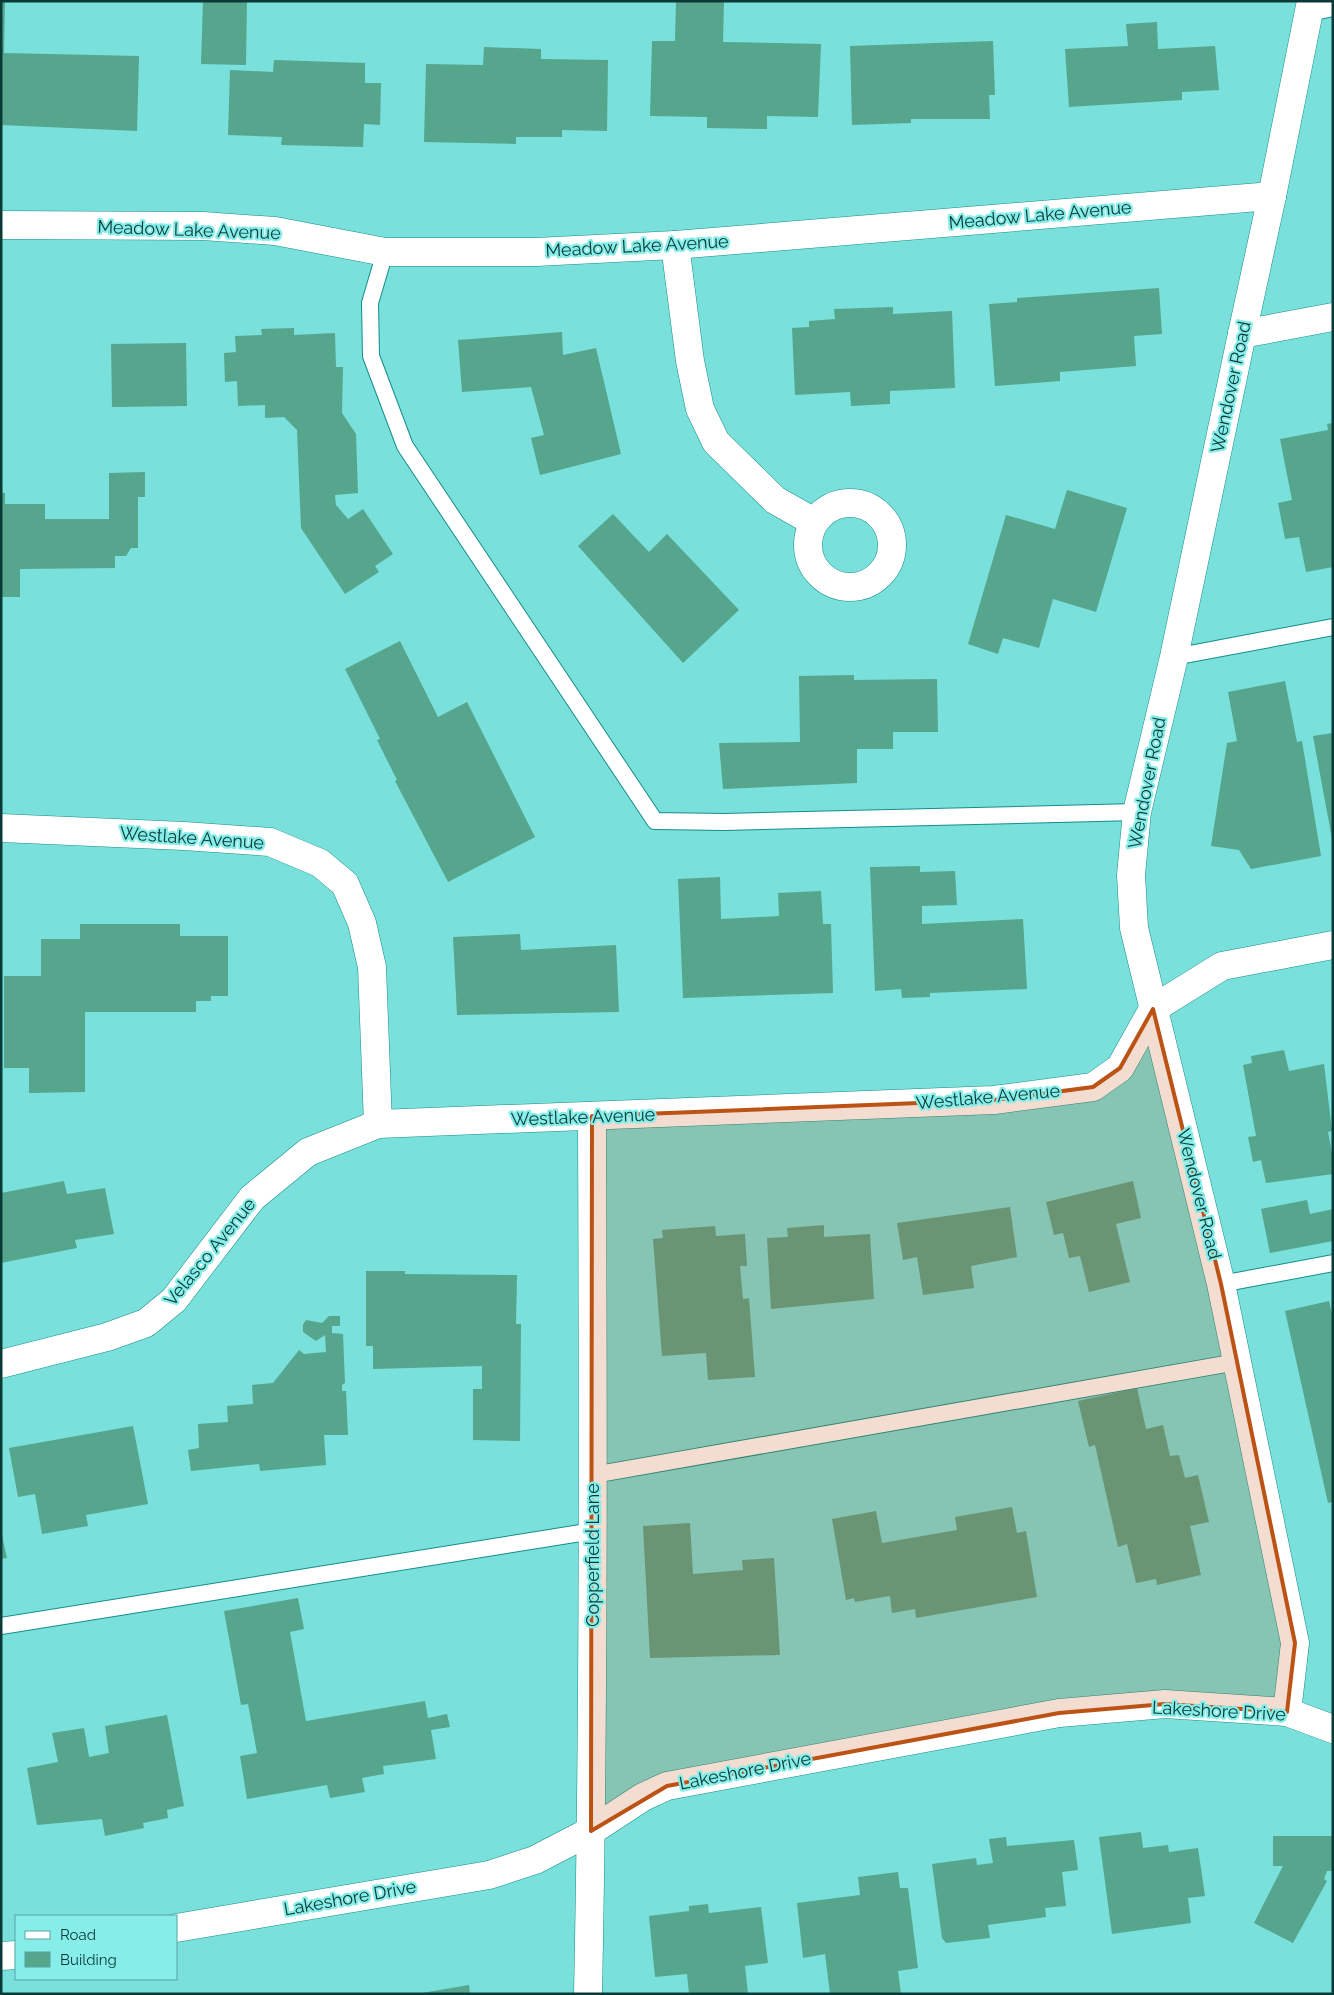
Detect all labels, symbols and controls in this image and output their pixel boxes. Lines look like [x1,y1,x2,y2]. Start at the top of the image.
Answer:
street label: Meadow Lake Avenue [948,196,1133,233]
street label: Meadow Lake Avenue [97,216,281,243]
street label: Meadow Lake Avenue [545,230,730,261]
street label: Wendover Road [1206,319,1255,455]
street label: Wendover Road [1123,715,1170,851]
street label: Westlake Avenue [119,822,265,853]
street label: Westlake Avenue [915,1080,1061,1113]
street label: Westlake Avenue [510,1103,656,1130]
street label: Wendover Road [1173,1126,1226,1261]
street label: Velasco Avenue [160,1193,260,1310]
street label: Copperfield Lane [582,1483,603,1627]
street label: Lakeshore Drive [1152,1697,1287,1725]
street label: Lakeshore Drive [677,1747,813,1794]
street label: Lakeshore Drive [282,1875,418,1919]
legend [15,1915,178,1980]
text: Road [60,1926,96,1944]
text: Building [60,1951,117,1969]

